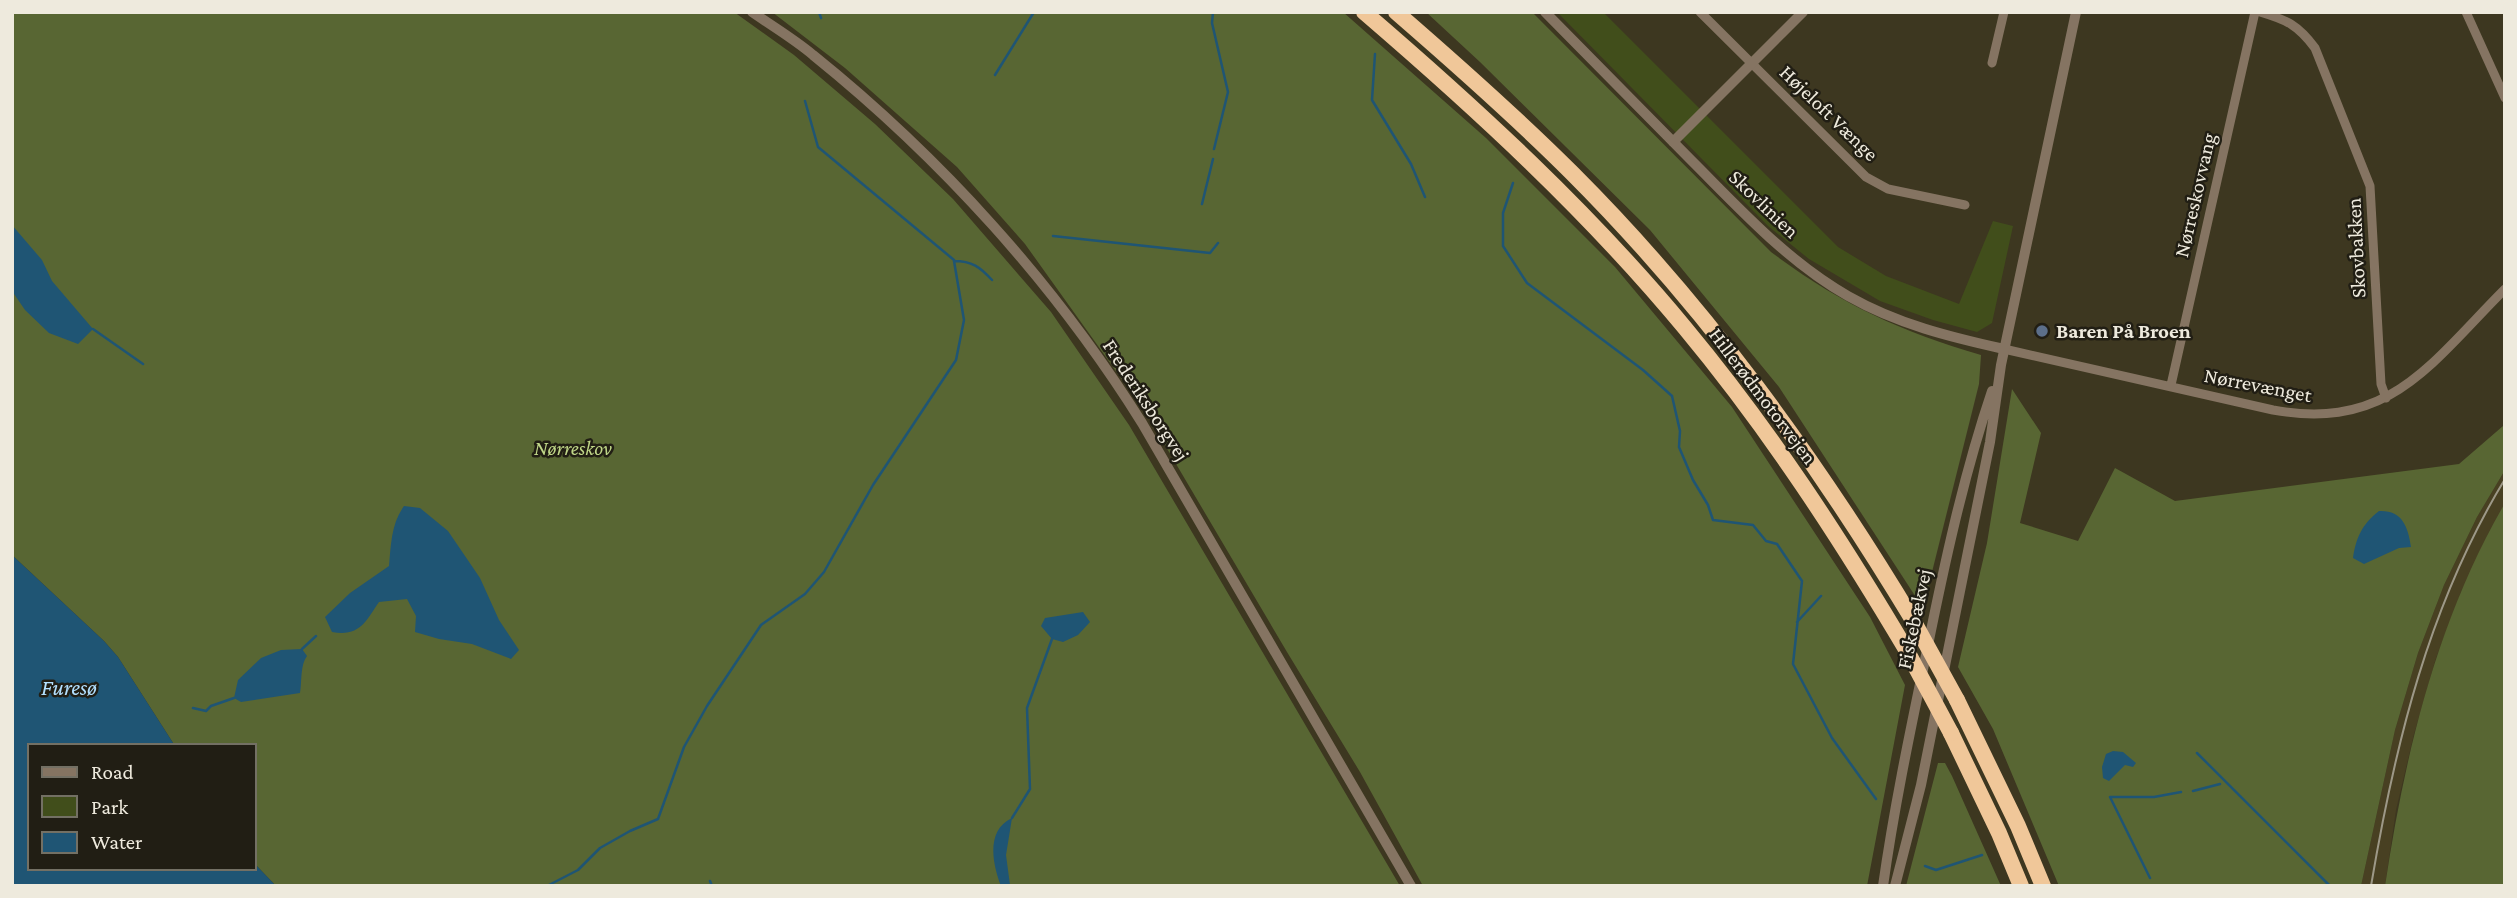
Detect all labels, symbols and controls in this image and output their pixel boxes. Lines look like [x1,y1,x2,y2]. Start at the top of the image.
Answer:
street label: Højeloft Vænge [1775,60,1883,166]
street label: Nørreskovvang [2169,130,2221,260]
street label: Skovlinien [1724,165,1804,243]
street label: Skovbakken [2341,197,2371,299]
place label: Baren På Broen [2056,319,2191,343]
street label: Hillerødmotorvejen [1704,323,1822,469]
marker: Baren På Broen [2034,323,2050,339]
street label: Frederiksborgvej [1098,335,1194,465]
street label: Nørrevænget [2202,363,2315,407]
park label: Nørreskov [534,436,612,460]
street label: Fiskebækvej [1892,567,1936,671]
water label: Furesø [41,674,97,700]
legend [28,744,256,870]
text: Road [91,760,134,784]
text: Park [91,795,128,819]
text: Water [91,830,143,854]

